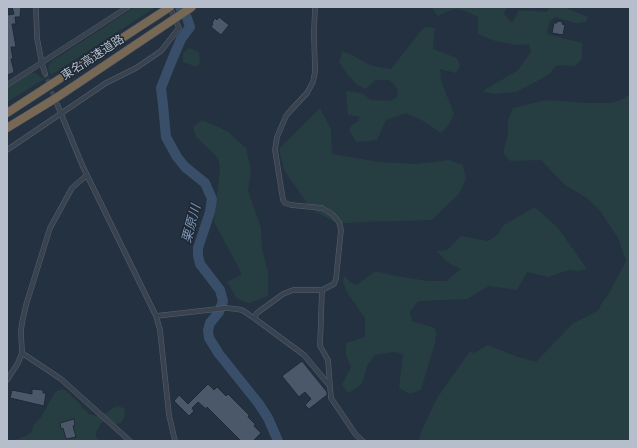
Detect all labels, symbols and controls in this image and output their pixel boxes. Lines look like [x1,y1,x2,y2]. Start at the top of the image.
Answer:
street label: 東名高速道路 [59,32,127,84]
water label: 栗原川 [179,203,205,245]

